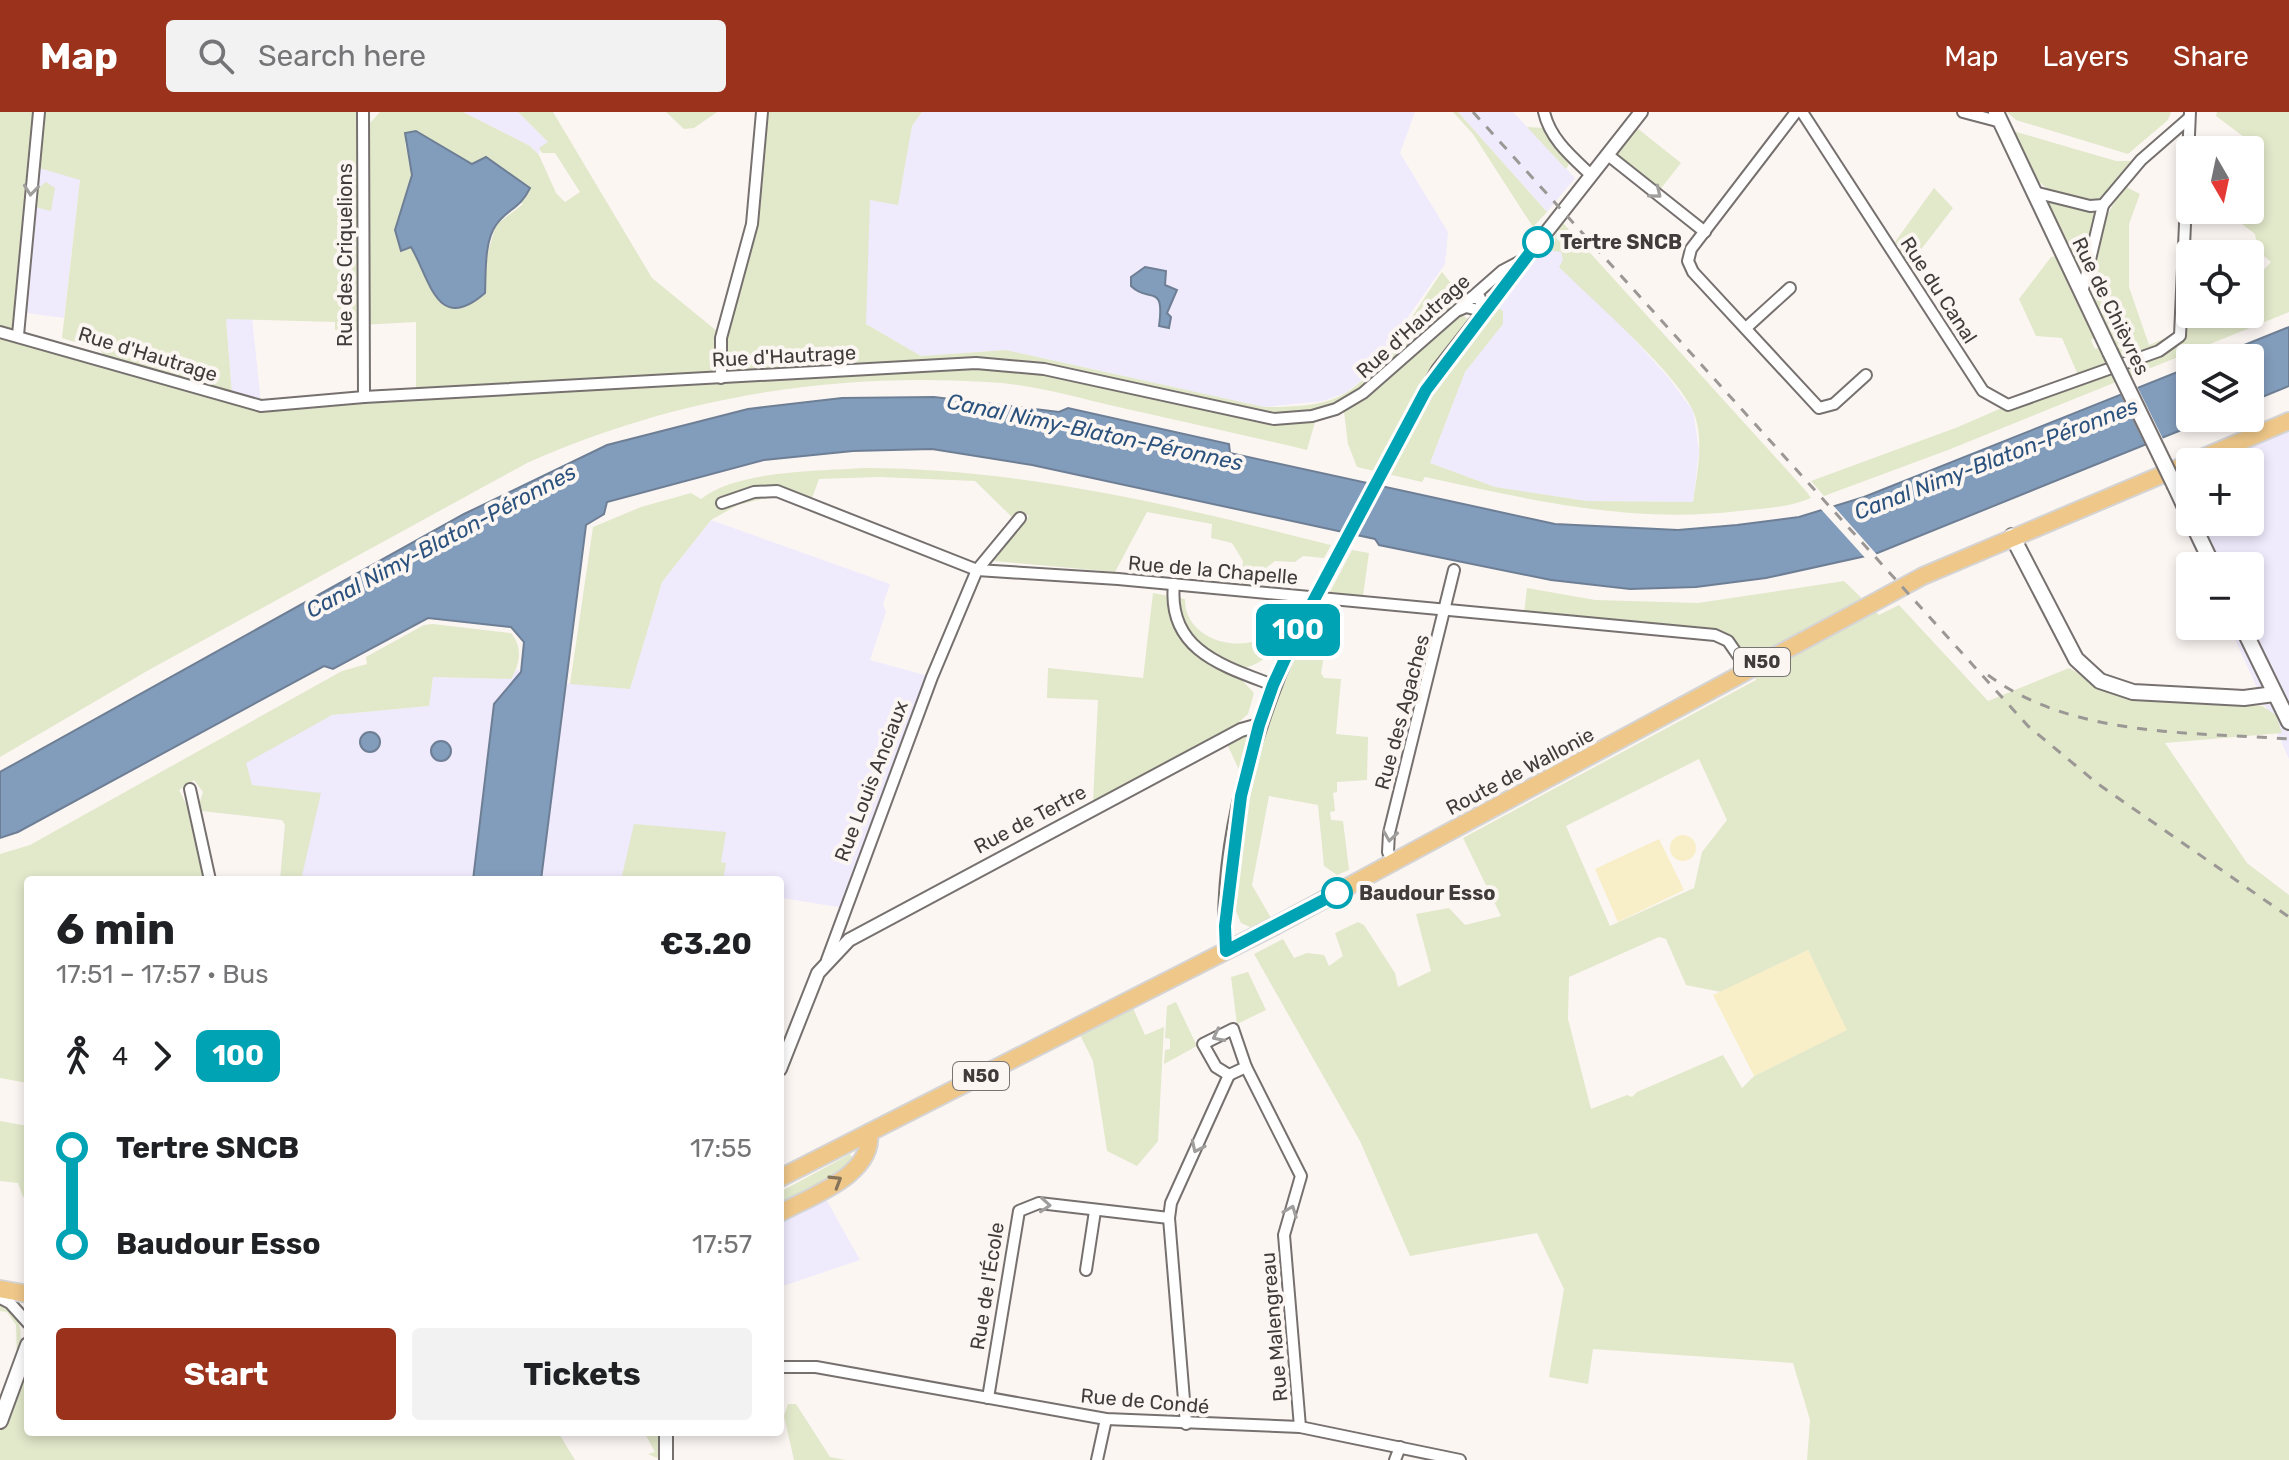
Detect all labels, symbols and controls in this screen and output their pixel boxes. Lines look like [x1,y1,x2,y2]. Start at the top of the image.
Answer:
search box [166,20,726,92]
text: Map [40,33,118,79]
icon: search [194,34,238,78]
text: Search here [258,38,426,74]
text: Map [1944,40,1999,73]
text: Layers [2043,40,2129,73]
text: Share [2173,40,2249,73]
north arrow [2176,136,2264,224]
map controls [2176,136,2264,640]
street label: Rue des Criquelions [333,163,357,347]
one-way arrow [23,184,40,197]
one-way arrow [1647,184,1662,198]
marker: Tertre SNCB [1523,227,1553,257]
place label: Tertre SNCB [1560,230,1682,254]
street label: Rue du Canal [1896,232,1982,348]
street label: Rue de Chièvres [2067,233,2155,379]
button: locate [2176,240,2264,328]
street label: Rue d'Hautrage [1351,269,1475,383]
street label: Rue d'Hautrage [75,321,221,387]
street label: Rue d'Hautrage [711,340,857,372]
button: layers [2176,344,2264,432]
water label: Canal Nimy-Blaton-Péronnes [945,387,1245,477]
water label: Canal Nimy-Blaton-Péronnes [1850,392,2142,526]
button: + [2176,448,2264,536]
water label: Canal Nimy-Blaton-Péronnes [301,458,581,624]
street label: Rue de la Chapelle [1127,551,1299,589]
button: − [2176,552,2264,640]
line badge: 100 [1252,604,1344,656]
text: 100 [1272,613,1324,646]
street label: Rue des Agaches [1370,632,1434,792]
road number: N50 [1734,648,1790,676]
street label: Rue Louis Anciaux [829,697,913,865]
street label: Route de Wallonie [1442,722,1598,820]
street label: Rue de Tertre [970,779,1090,859]
one-way arrow [1382,829,1399,842]
marker: Baudour Esso [1322,878,1352,908]
place label: Baudour Esso [1359,881,1495,905]
text: 6 min [56,903,175,955]
text: €3.20 [660,926,752,962]
text: 17:51 – 17:57 · Bus [56,959,268,990]
one-way arrow [1212,1027,1227,1042]
icon: walk [56,1034,100,1078]
icon: forward [140,1034,184,1078]
text: 100 [212,1039,264,1072]
text: 4 [112,1041,128,1072]
road number: N50 [953,1062,1009,1090]
text: Tertre SNCB [116,1130,299,1166]
text: 17:55 [690,1133,752,1164]
one-way arrow [1191,1138,1207,1153]
one-way arrow [827,1175,842,1191]
one-way arrow [1038,1196,1051,1213]
one-way arrow [1281,1205,1298,1219]
street label: Rue de l'École [965,1220,1009,1352]
text: Baudour Esso [116,1226,321,1262]
text: 17:57 [692,1229,752,1260]
street label: Rue Malengreau [1256,1251,1292,1403]
button: Start [56,1328,396,1420]
button: Tickets [412,1328,752,1420]
street label: Rue de Condé [1080,1383,1210,1419]

